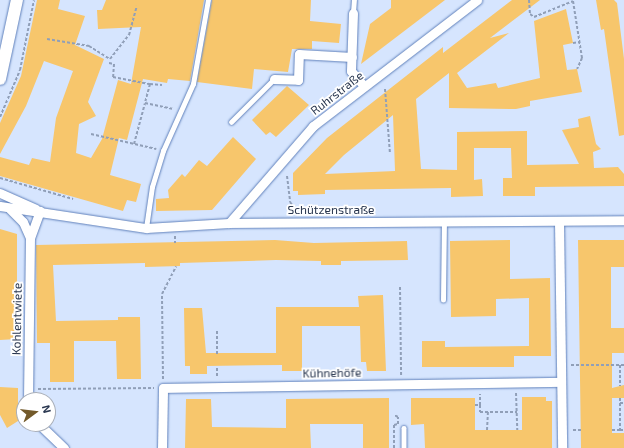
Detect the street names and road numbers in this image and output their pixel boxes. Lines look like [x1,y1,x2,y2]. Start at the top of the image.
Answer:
street label: Ruhrstraße [308,68,366,118]
street label: Schützenstraße [287,203,375,217]
street label: Kohlentwiete [9,283,25,355]
street label: Kühnehöfe [302,365,362,381]

